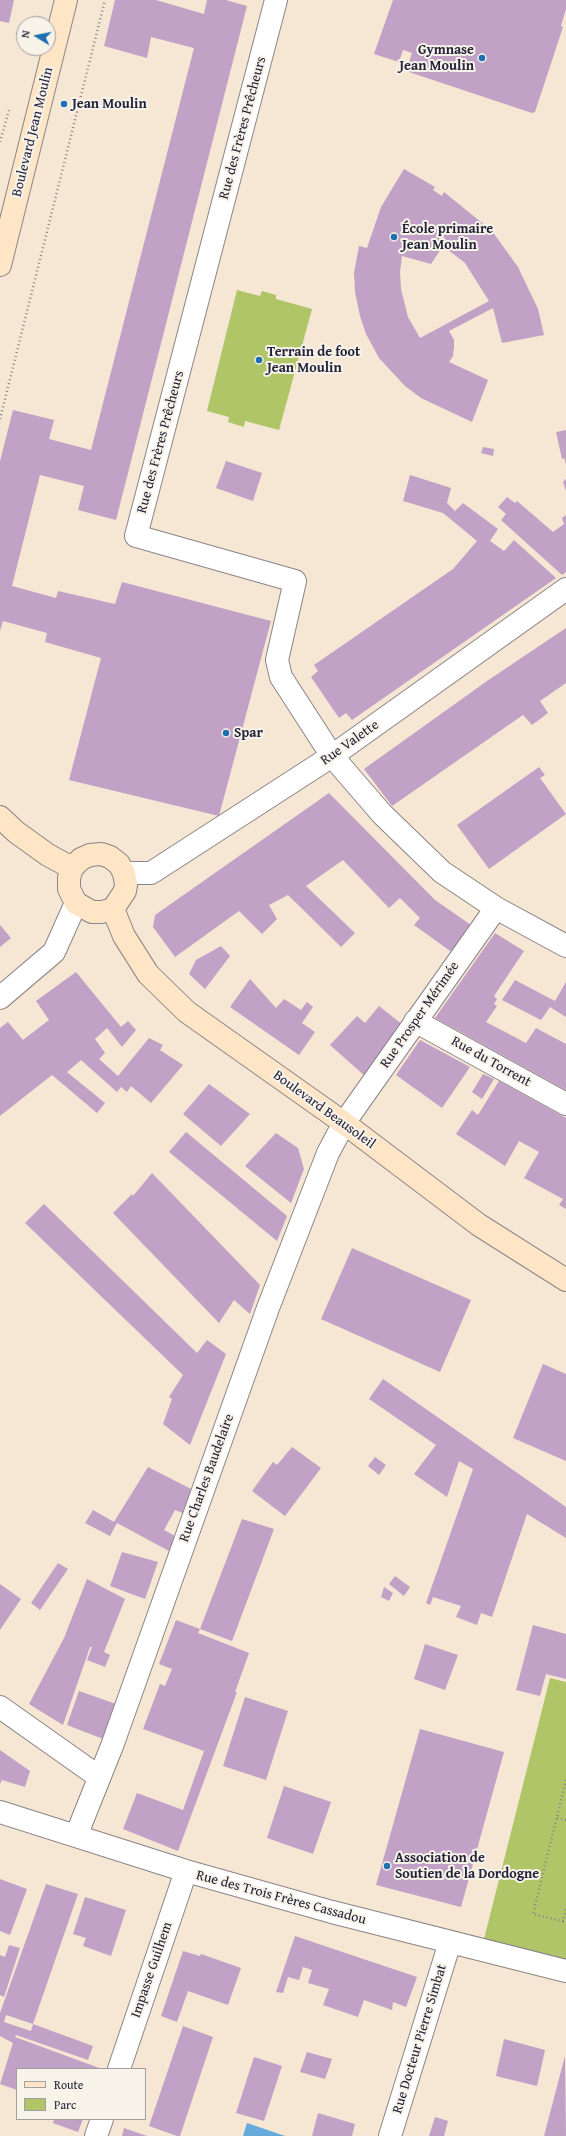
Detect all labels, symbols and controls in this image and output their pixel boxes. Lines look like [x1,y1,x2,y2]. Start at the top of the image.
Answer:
north arrow [16,16,56,56]
text: N [17,29,34,39]
place label: Gymnase Jean Moulin [399,42,474,74]
marker: Gymnase Jean Moulin [477,53,487,63]
street label: Rue des Frères Prêcheurs [216,55,270,201]
street label: Boulevard Jean Moulin [9,65,57,199]
place label: Jean Moulin [72,96,147,112]
marker: Jean Moulin [59,99,69,109]
place label: École primaire Jean Moulin [402,221,493,254]
marker: École primaire Jean Moulin [389,232,399,242]
place label: Terrain de foot Jean Moulin [267,344,360,376]
marker: Terrain de foot Jean Moulin [254,355,264,365]
street label: Rue des Frères Prêcheurs [134,369,188,515]
street label: Rue Valette [318,717,382,769]
place label: Spar [234,725,263,741]
marker: Spar [221,728,231,738]
street label: Rue Prosper Mérimée [377,958,463,1072]
street label: Rue du Torrent [448,1033,534,1091]
street label: Boulevard Beausoleil [270,1067,378,1153]
street label: Rue Charles Baudelaire [176,1412,238,1544]
place label: Association de Soutien de la Dordogne [395,1850,539,1882]
marker: Association de Soutien de la Dordogne [382,1861,392,1871]
street label: Rue des Trois Frères Cassadou [194,1867,368,1929]
street label: Impasse Guilhem [128,1920,176,2020]
street label: Rue Docteur Pierre Simbat [389,1962,451,2116]
legend [16,2068,146,2120]
text: Route [54,2076,83,2093]
text: Parc [54,2096,76,2113]

